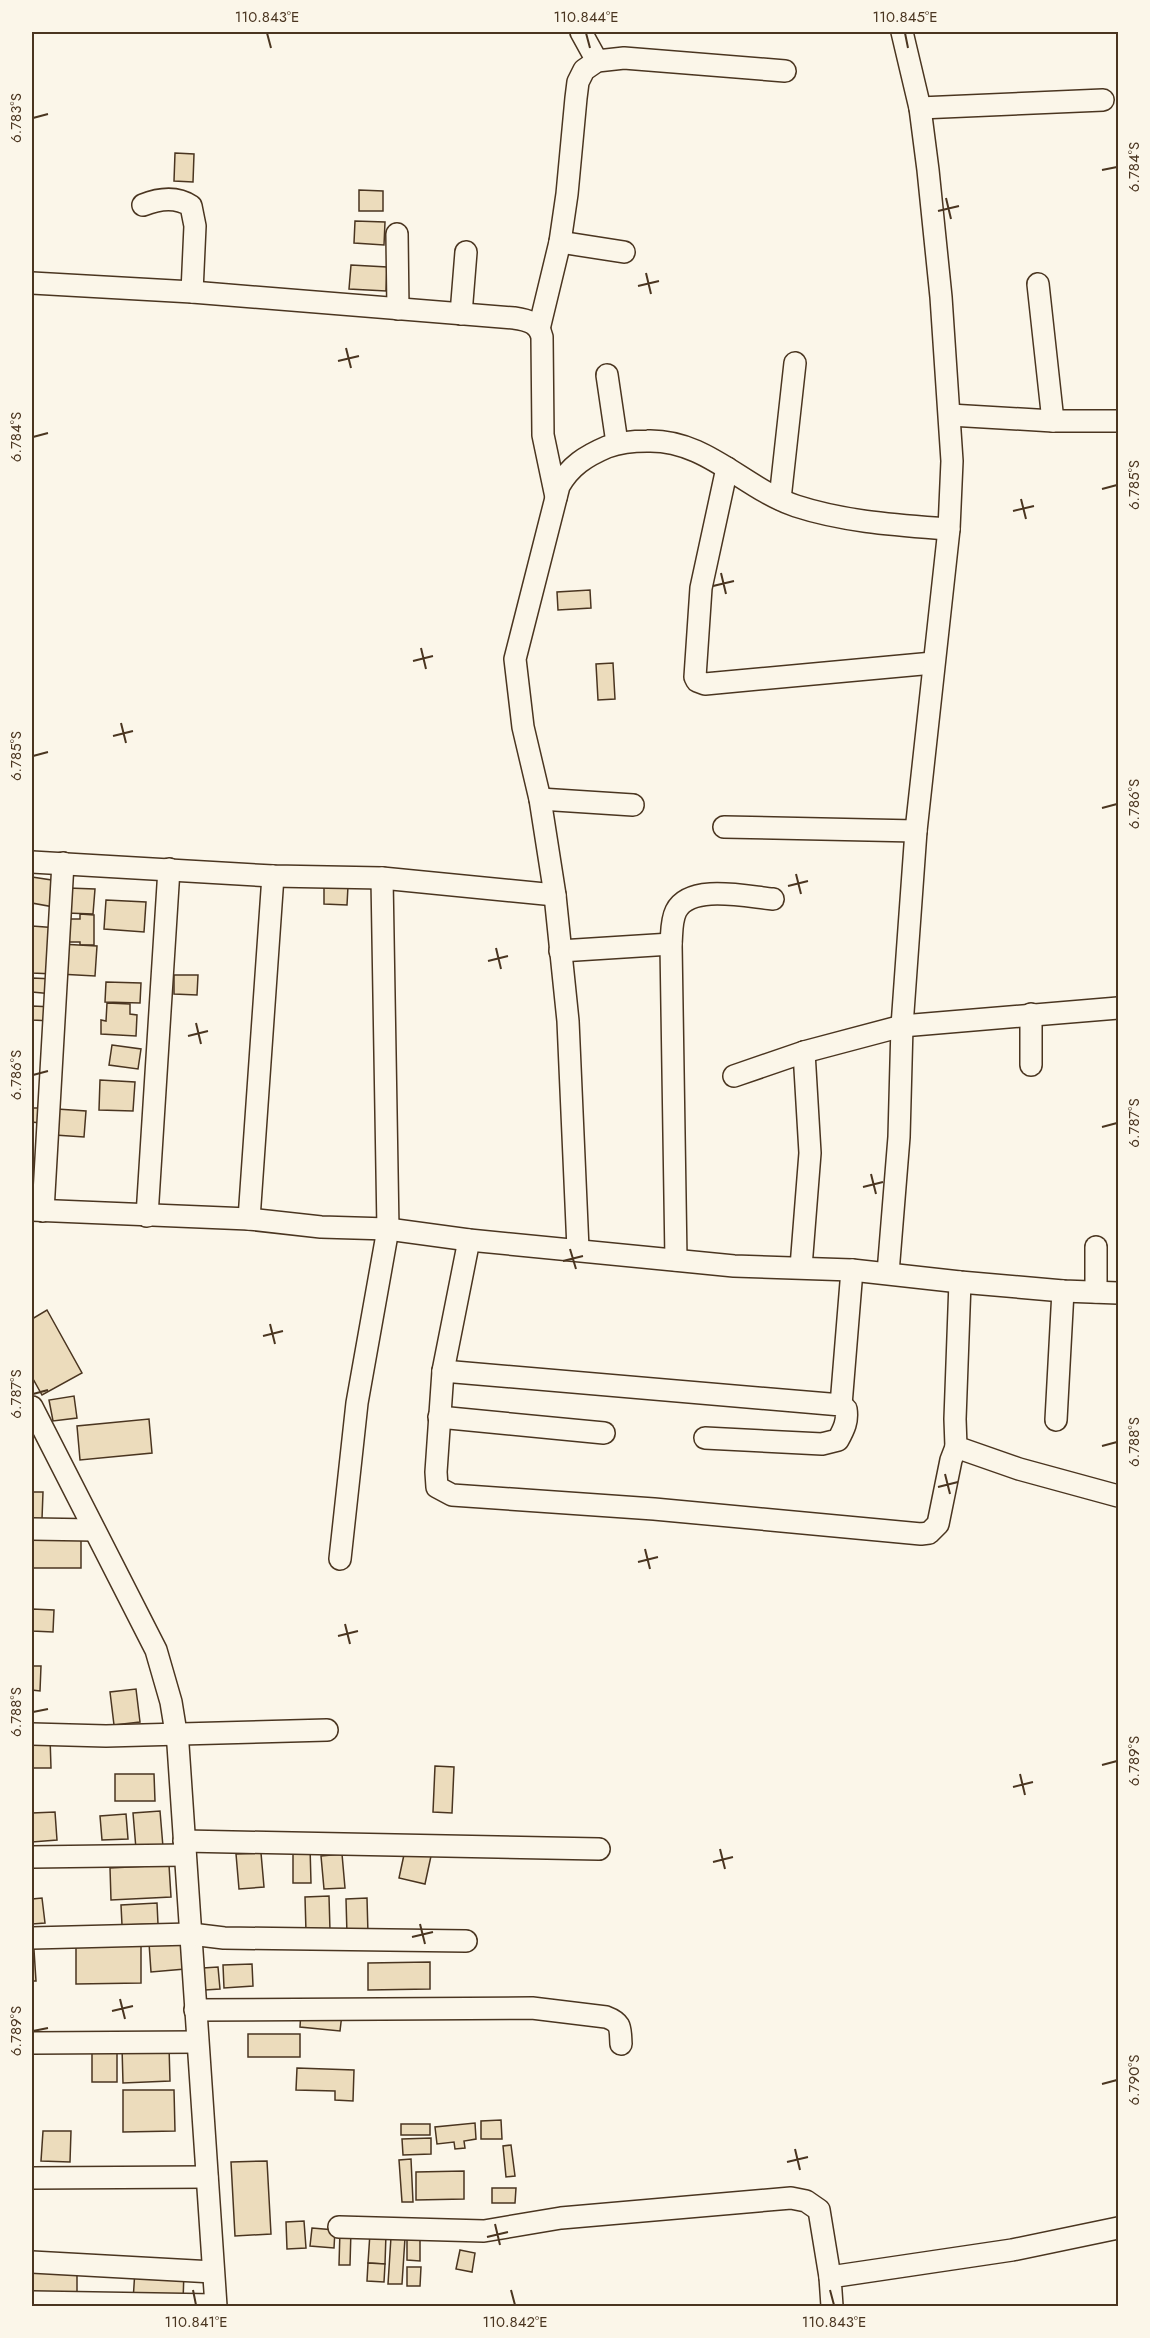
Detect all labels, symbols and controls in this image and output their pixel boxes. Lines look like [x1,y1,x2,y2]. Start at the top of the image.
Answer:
text: 110.843°E [235,6,299,28]
text: 110.844°E [553,6,619,28]
text: 110.845°E [873,6,937,28]
text: 6.783°S [5,93,27,143]
text: 6.784°S [1123,142,1145,192]
text: 6.784°S [5,412,27,462]
text: 6.785°S [1123,460,1145,510]
text: 6.785°S [5,731,27,781]
text: 6.786°S [1123,779,1145,829]
text: 6.786°S [5,1050,27,1100]
text: 6.787°S [1123,1098,1145,1148]
text: 6.787°S [5,1369,27,1419]
text: 6.788°S [1123,1417,1145,1467]
text: 6.788°S [5,1687,27,1737]
text: 6.789°S [1123,1736,1145,1786]
text: 6.789°S [5,2006,27,2056]
text: 6.790°S [1123,2054,1145,2106]
text: 110.841°E [164,2311,228,2333]
text: 110.842°E [483,2311,547,2333]
text: 110.843°E [802,2311,866,2333]

